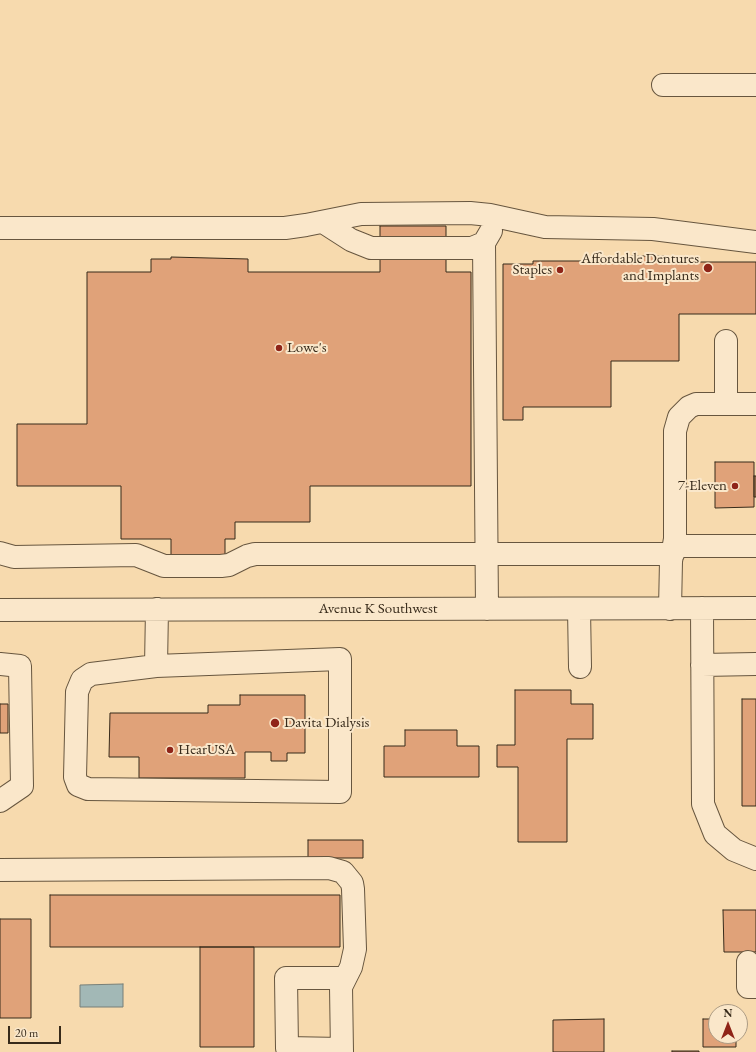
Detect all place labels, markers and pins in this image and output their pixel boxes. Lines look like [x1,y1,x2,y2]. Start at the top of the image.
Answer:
place label: Affordable Dentures and Implants [581,250,699,285]
place label: Staples [512,261,552,279]
marker: Affordable Dentures and Implants [702,262,714,274]
marker: Staples [555,265,565,275]
place label: Lowe's [287,339,327,357]
marker: Lowe's [274,343,284,353]
place label: 7-Eleven [678,477,727,495]
marker: 7-Eleven [730,481,740,491]
place label: Davita Dialysis [284,714,369,732]
marker: Davita Dialysis [269,717,281,729]
place label: HearUSA [178,741,235,759]
marker: HearUSA [165,745,175,755]

